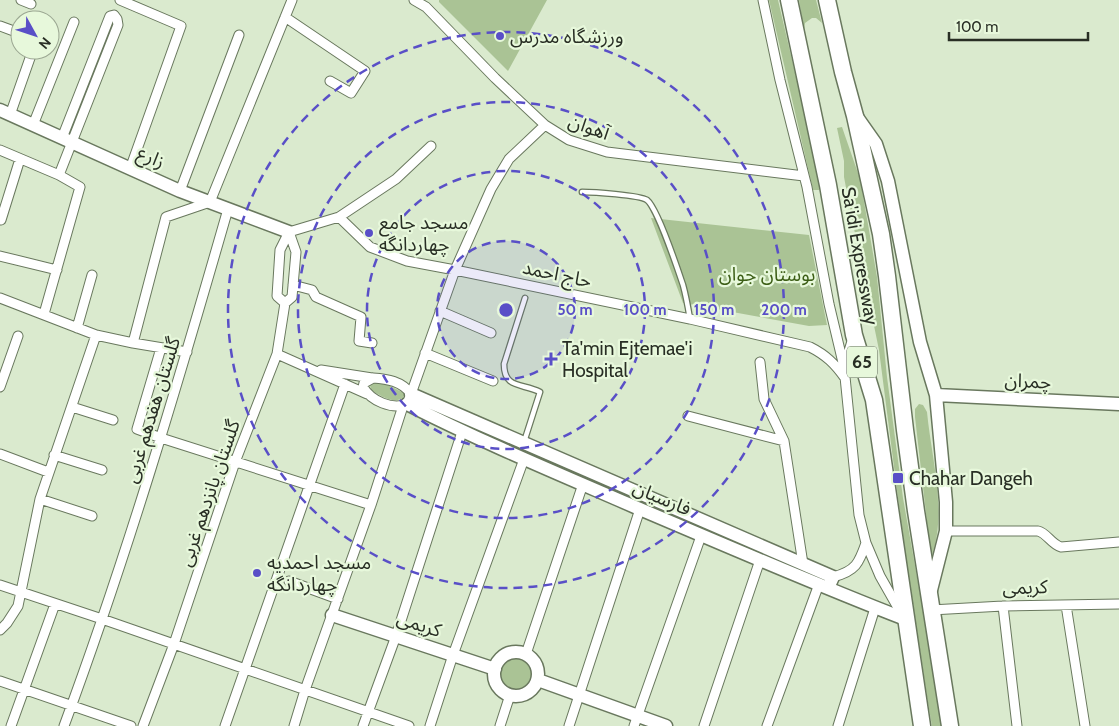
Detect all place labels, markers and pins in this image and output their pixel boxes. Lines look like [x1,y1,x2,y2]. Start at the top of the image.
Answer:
place label: ورزشگاه مدرس [510,25,623,48]
marker: ورزشگاه مدرس [494,30,506,42]
place label: مسجد جامع چهاردانگه [379,211,468,257]
marker: مسجد جامع چهاردانگه [363,227,375,239]
centre of rings [497,301,515,319]
place label: Ta'min Ejtemae'i Hospital [562,337,693,382]
marker: Ta'min Ejtemae'i Hospital [544,352,558,366]
place label: Chahar Dangeh [909,467,1033,490]
marker: Chahar Dangeh [891,471,905,485]
place label: مسجد احمدیه چهاردانگه [267,551,371,597]
marker: مسجد احمدیه چهاردانگه [251,567,263,579]

